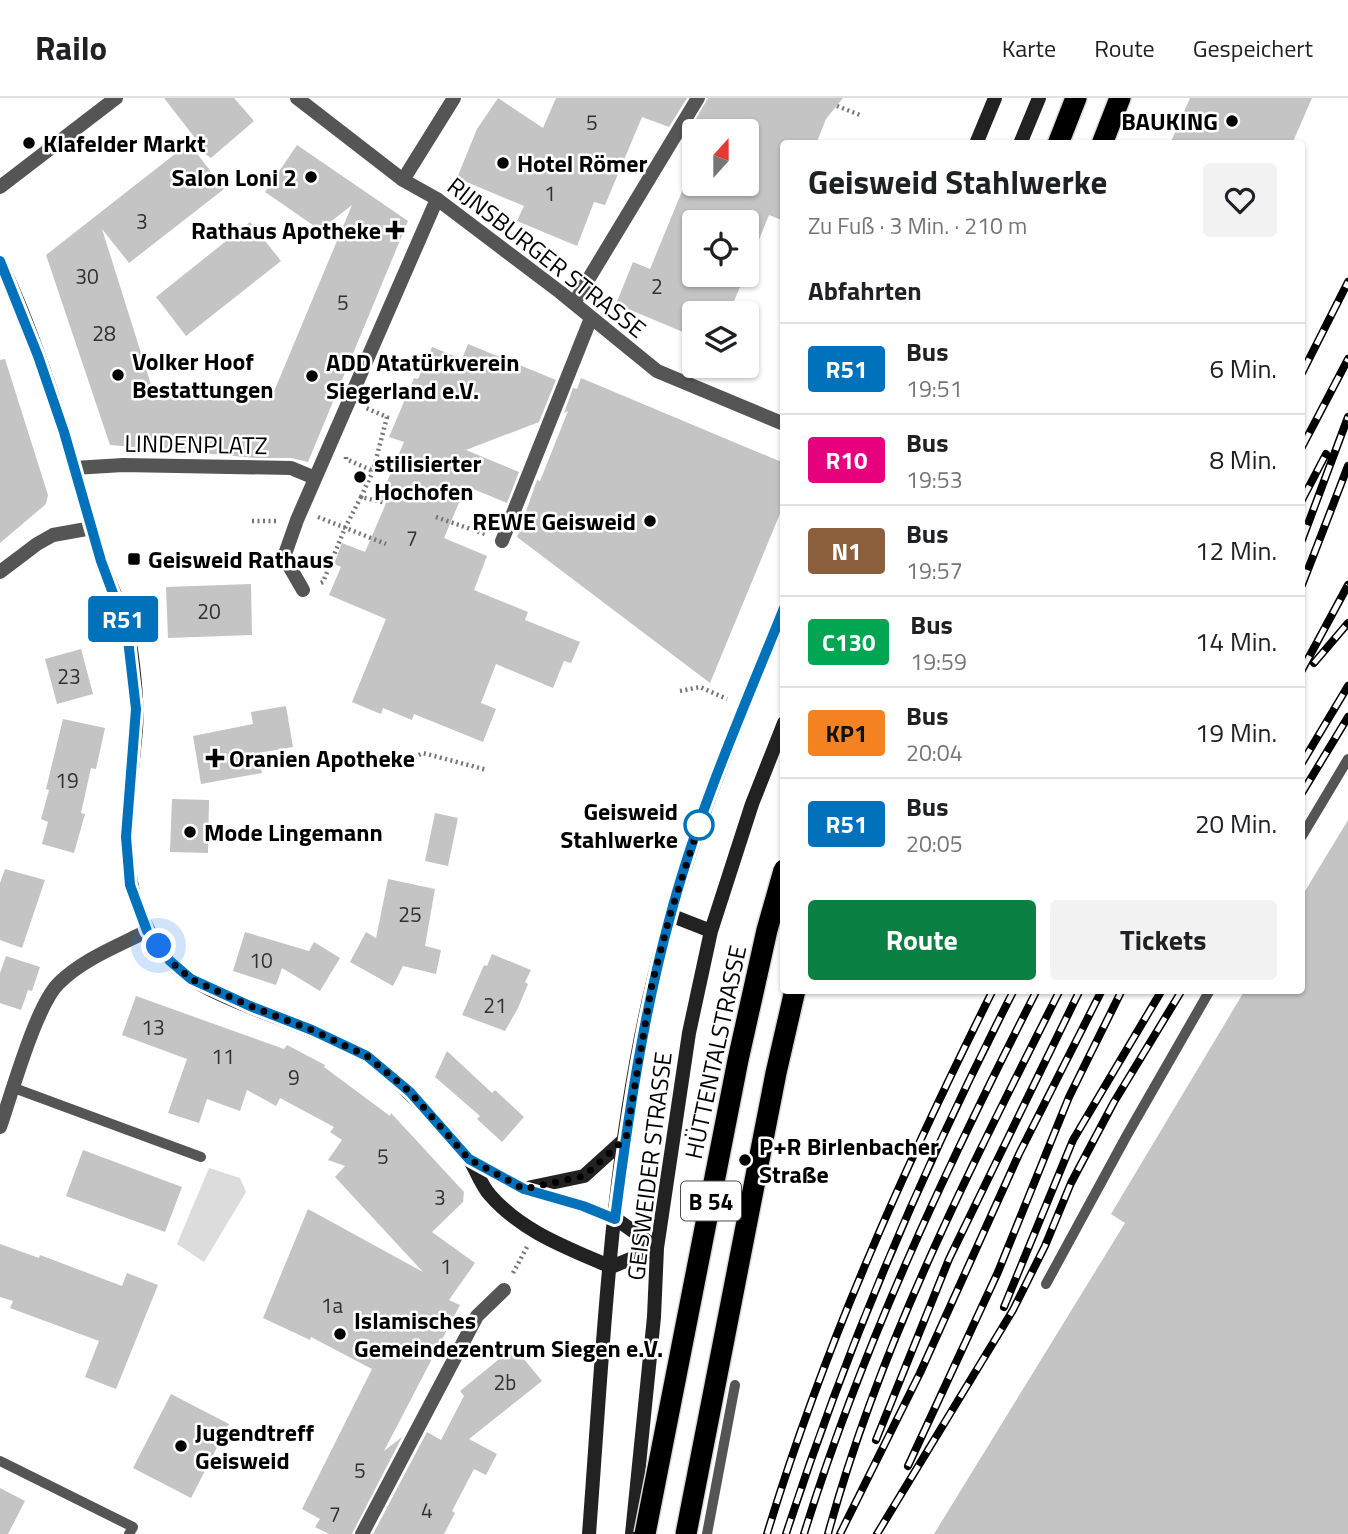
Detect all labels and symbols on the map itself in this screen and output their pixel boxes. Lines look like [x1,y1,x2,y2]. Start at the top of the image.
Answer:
place label: BAUKING [1121,103,1218,139]
house number: 5 [586,106,598,138]
marker: BAUKING [1224,113,1240,129]
north arrow [682,119,760,196]
place label: Klafelder Markt [43,125,206,161]
marker: Klafelder Markt [21,135,37,151]
place label: Hotel Römer [517,145,647,181]
marker: Hotel Römer [495,155,511,171]
place label: Salon Loni 2 [172,159,297,195]
street label: RIJNSBURGER STRASSE [440,168,654,346]
marker: Salon Loni 2 [303,169,319,185]
house number: 1 [544,177,556,209]
house number: 3 [136,205,148,237]
place label: Rathaus Apotheke [191,212,381,248]
marker: Rathaus Apotheke [387,222,403,238]
house number: 30 [75,260,99,292]
house number: 2 [651,270,663,302]
house number: 5 [337,286,349,318]
house number: 28 [92,317,116,349]
place label: Volker Hoof Bestattungen [132,343,274,407]
place label: ADD Atatürkverein Siegerland e.V. [326,344,520,408]
marker: Volker Hoof Bestattungen [110,367,126,383]
marker: ADD Atatürkverein Siegerland e.V. [304,368,320,384]
street label: LINDENPLATZ [124,425,268,463]
place label: stilisierter Hochofen [374,445,482,509]
marker: stilisierter Hochofen [352,469,368,485]
place label: REWE Geisweid [472,503,636,539]
marker: REWE Geisweid [642,513,658,529]
house number: 7 [406,522,418,554]
place label: Geisweid Rathaus [148,541,334,577]
marker: Geisweid Rathaus [126,551,142,567]
house number: 20 [197,595,221,627]
line badge: R51 [83,596,163,642]
house number: 23 [57,660,81,692]
place label: Oranien Apotheke [229,740,415,776]
marker: Oranien Apotheke [207,750,223,766]
house number: 19 [55,764,79,796]
place label: Geisweid Stahlwerke [560,793,678,857]
marker: Geisweid Stahlwerke [684,810,714,840]
place label: Mode Lingemann [204,814,383,850]
marker: Mode Lingemann [182,824,198,840]
house number: 25 [398,898,422,930]
your location [141,928,176,963]
street label: HÜTTENTALSTRASSE [675,942,755,1162]
house number: 10 [249,944,273,976]
house number: 21 [483,989,507,1021]
house number: 13 [141,1011,165,1043]
house number: 11 [211,1040,235,1072]
street label: GEISWEIDER STRASSE [617,1050,681,1282]
house number: 9 [288,1061,300,1093]
place label: P+R Birlenbacher Straße [759,1128,939,1192]
house number: 5 [377,1140,389,1172]
marker: P+R Birlenbacher Straße [737,1152,753,1168]
house number: 3 [434,1181,446,1213]
road number: B 54 [681,1182,741,1220]
house number: 1 [440,1250,452,1282]
house number: 1a [321,1289,344,1321]
place label: Islamisches Gemeindezentrum Siegen e.V. [354,1302,663,1366]
marker: Islamisches Gemeindezentrum Siegen e.V. [332,1326,348,1342]
house number: 2b [494,1366,516,1398]
place label: Jugendtreff Geisweid [195,1414,314,1478]
marker: Jugendtreff Geisweid [173,1438,189,1454]
house number: 5 [354,1454,366,1486]
house number: 4 [421,1494,433,1526]
house number: 7 [329,1498,341,1530]

